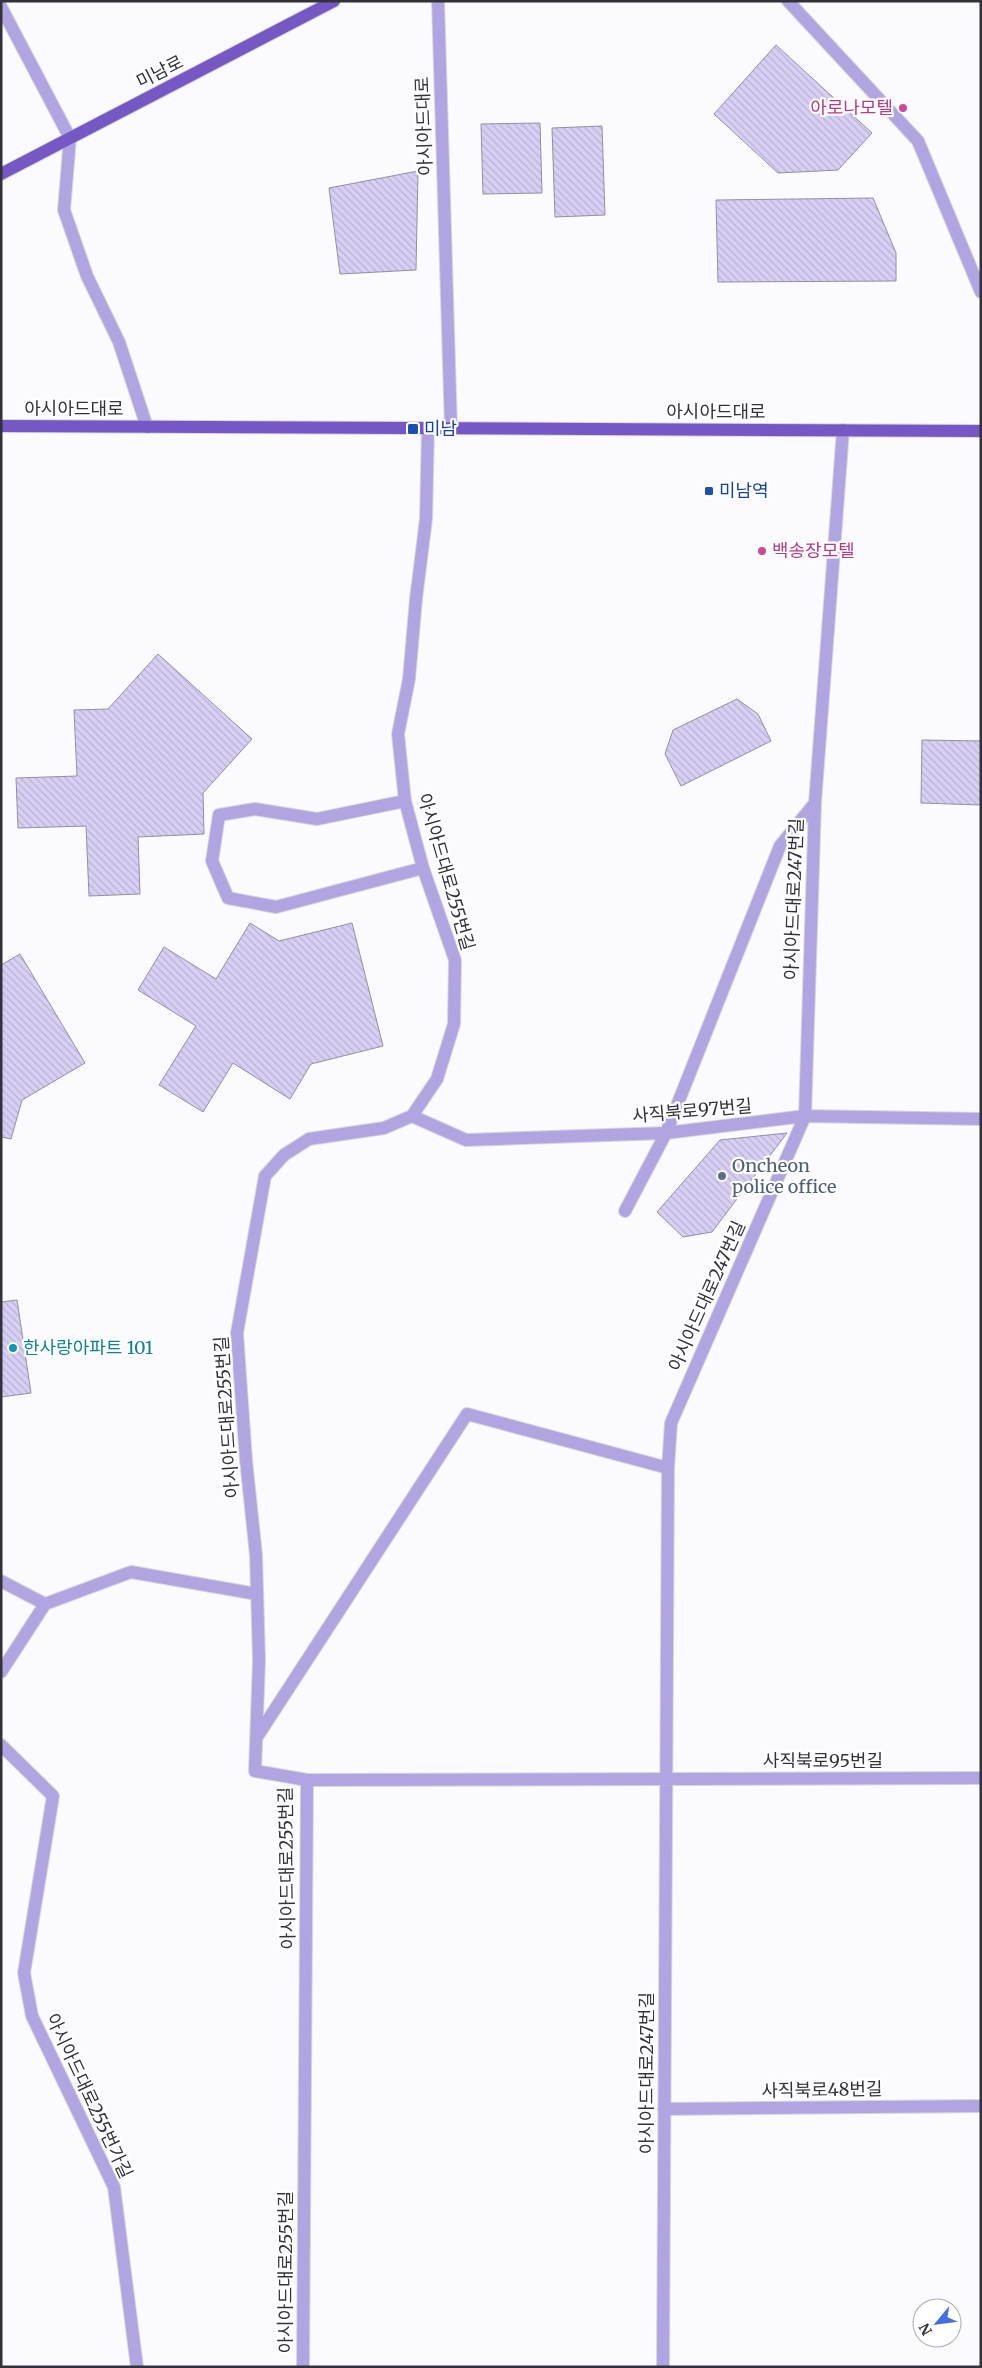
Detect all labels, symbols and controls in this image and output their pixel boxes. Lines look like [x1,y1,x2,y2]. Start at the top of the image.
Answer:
street label: 미남로 [132,50,187,93]
street label: 아시아드대로 [410,76,437,176]
place label: 아로나모텔 [810,96,893,119]
marker: 아로나모텔 [897,102,909,114]
street label: 아시아드대로 [24,397,124,420]
street label: 아시아드대로 [666,400,766,423]
place label: 미남 [424,417,457,440]
marker: 미남 [406,422,420,436]
place label: 미남역 [719,479,769,502]
marker: 미남역 [703,485,715,497]
place label: 백송장모텔 [772,539,855,562]
marker: 백송장모텔 [756,545,768,557]
street label: 아시아드대로255번길 [413,791,480,953]
street label: 아시아드대로247번길 [779,818,808,980]
street label: 사직북로97번길 [631,1094,753,1127]
place label: Oncheon police office [732,1154,836,1198]
marker: Oncheon police office [716,1170,728,1182]
street label: 아시아드대로247번길 [663,1217,750,1375]
street label: 아시아드대로255번길 [209,1335,244,1499]
place label: 한사랑아파트 101 [23,1336,153,1359]
marker: 한사랑아파트 101 [7,1342,19,1354]
street label: 사직북로95번길 [763,1749,883,1772]
street label: 아시아드대로255번길 [274,1787,299,1949]
street label: 아시아드대로247번길 [635,1992,658,2154]
street label: 아시아드대로255번가길 [41,2010,138,2182]
street label: 사직북로48번길 [761,2077,883,2102]
street label: 아시아드대로255번길 [274,2191,297,2353]
north arrow [912,2298,962,2348]
text: N [915,2320,936,2339]

